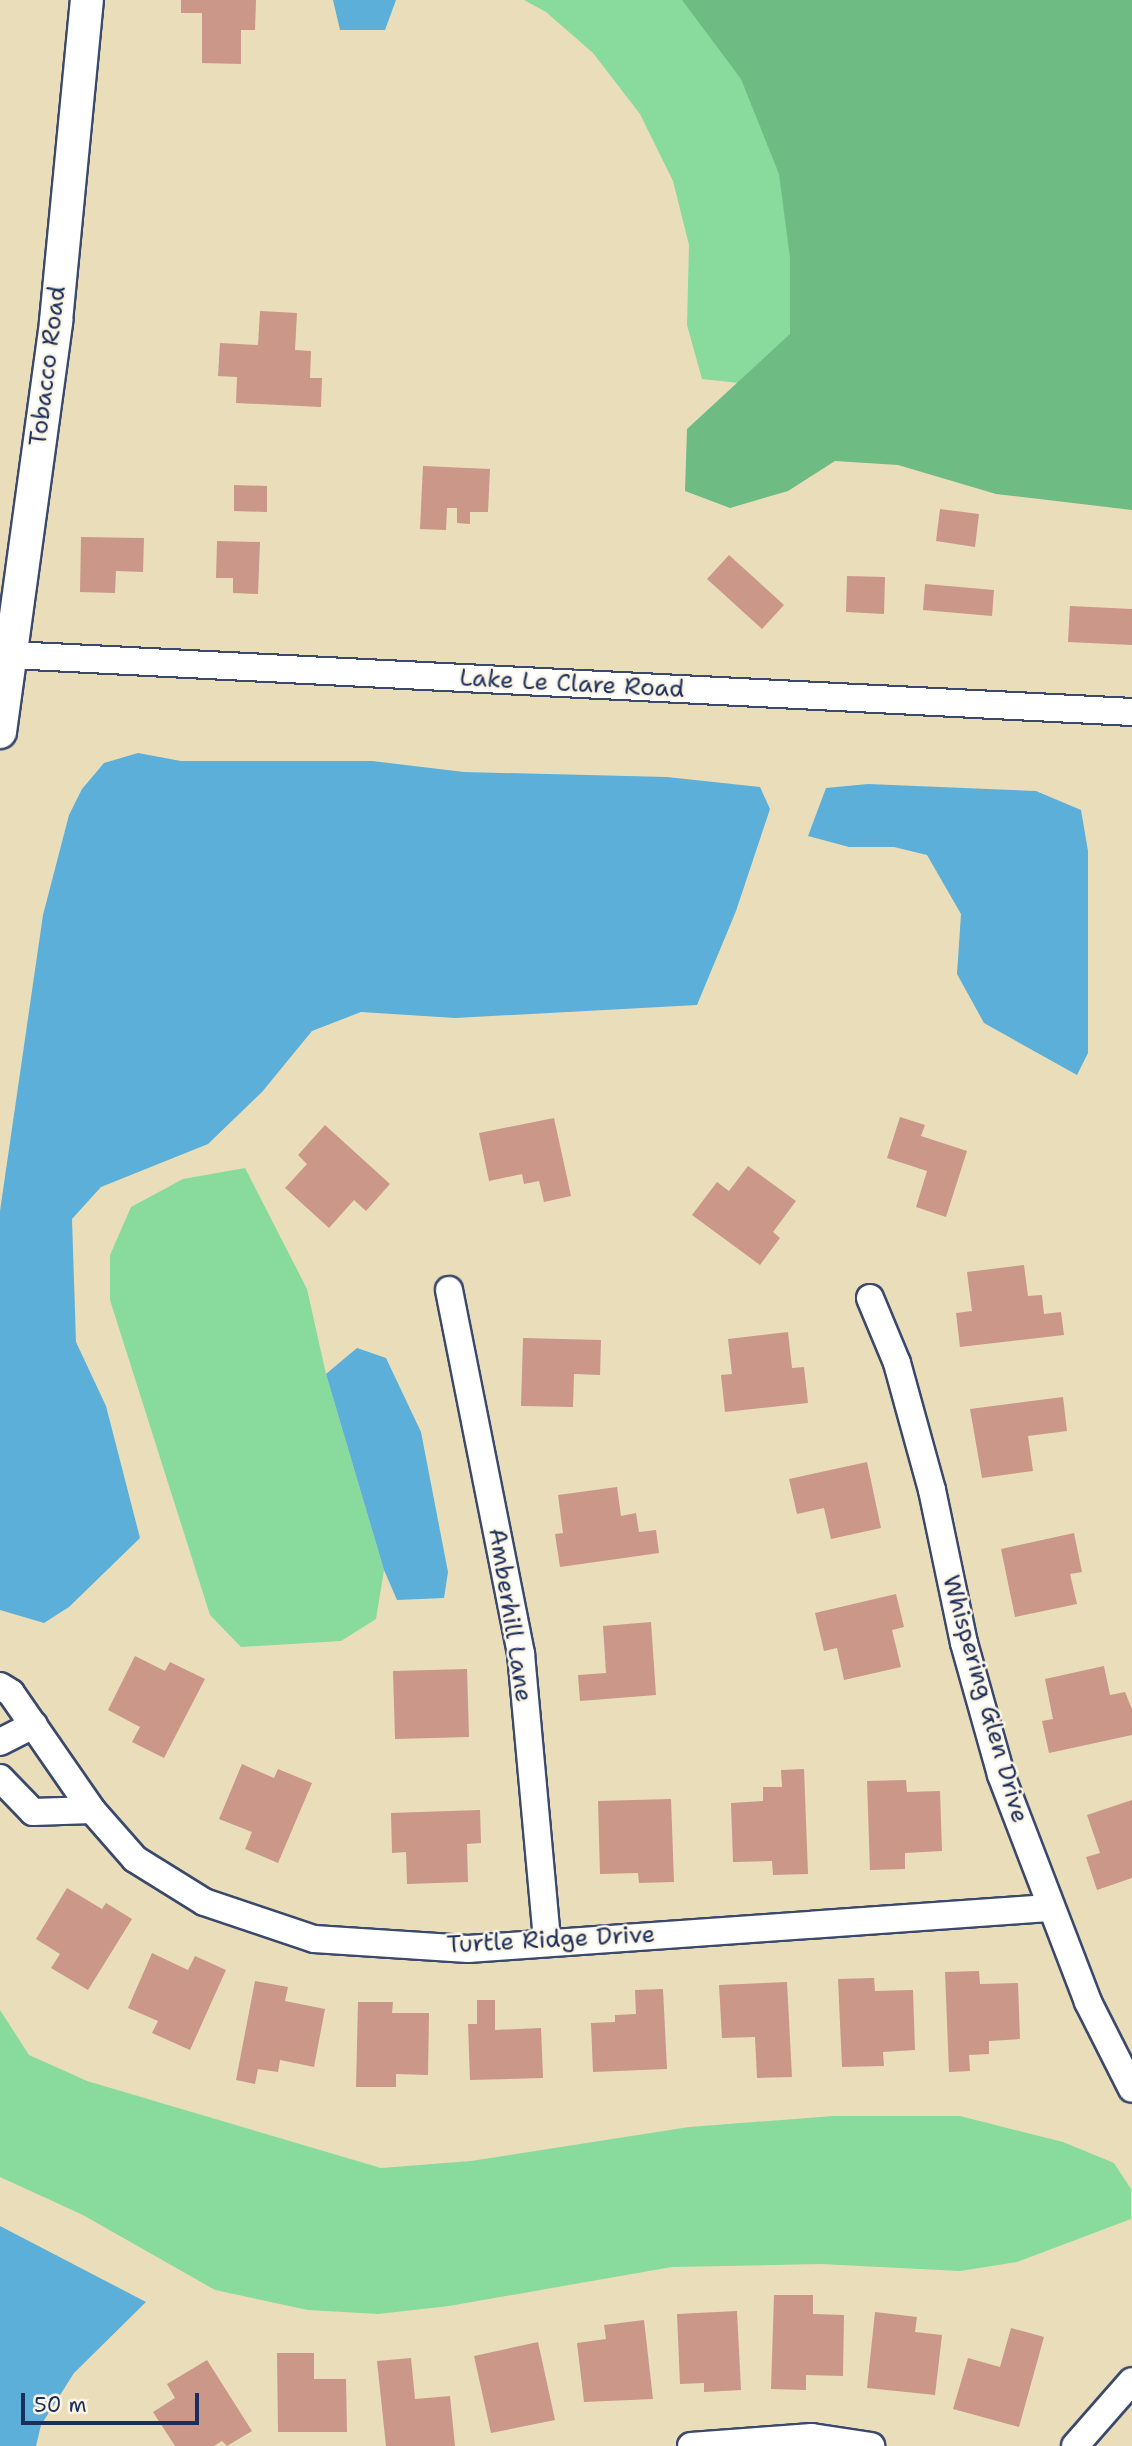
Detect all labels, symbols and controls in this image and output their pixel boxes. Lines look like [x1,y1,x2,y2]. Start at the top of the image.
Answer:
street label: Tobacco Road [24,284,72,448]
street label: Lake Le Clare Road [459,664,685,704]
street label: Amberhill Lane [482,1526,538,1704]
street label: Whispering Glen Drive [936,1572,1034,1826]
street label: Turtle Ridge Drive [446,1920,656,1960]
scale bar [24,2380,203,2424]
text: 50 m [34,2391,87,2419]

